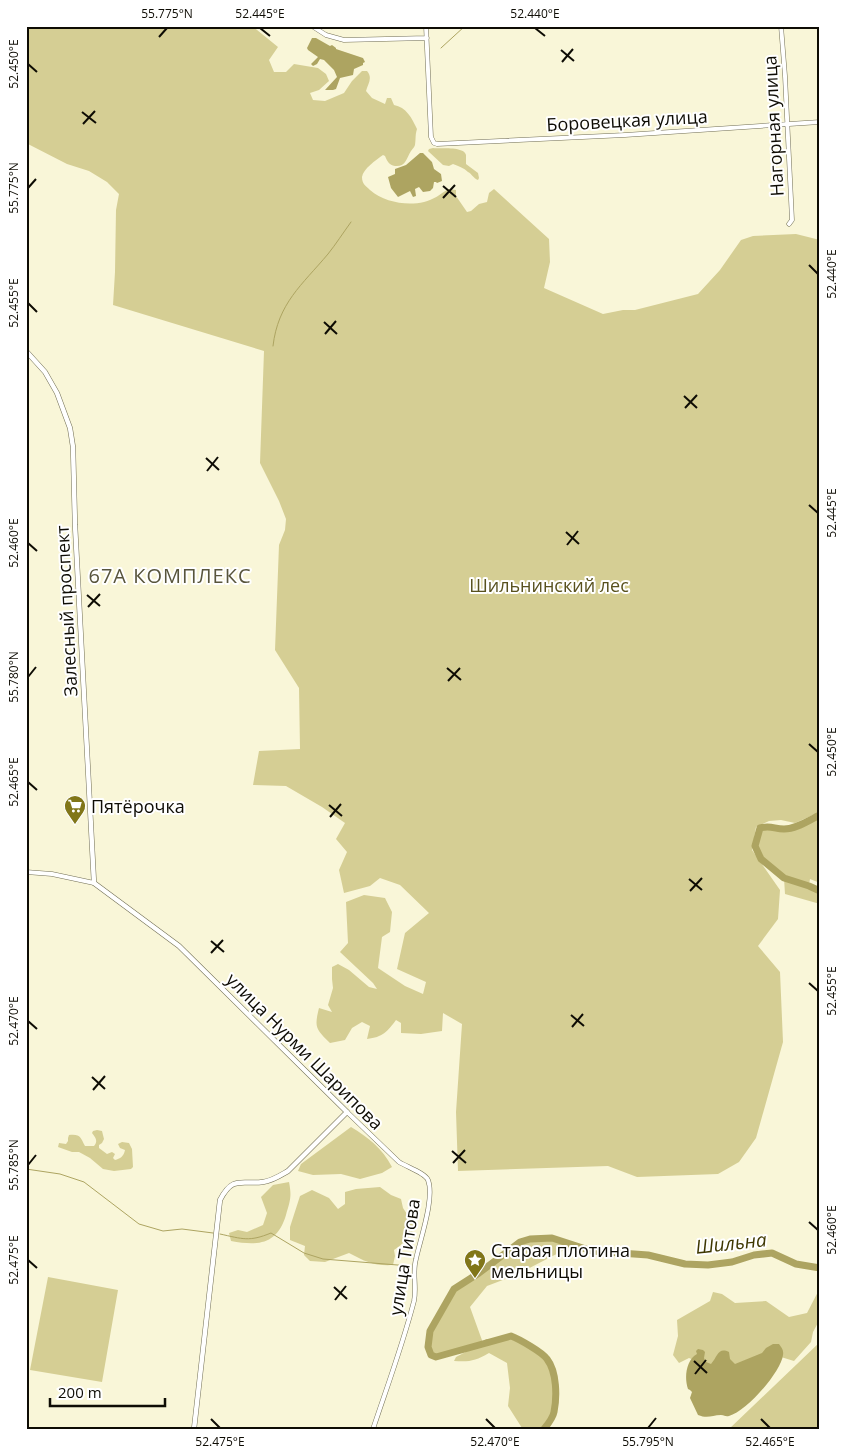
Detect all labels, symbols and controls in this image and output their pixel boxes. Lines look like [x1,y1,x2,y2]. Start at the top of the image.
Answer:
text: 55.775°N [141,5,193,22]
text: 52.445°E [235,5,285,22]
text: 52.440°E [510,5,560,22]
text: 52.450°E [5,39,22,89]
street label: Нагорная улица [757,55,789,197]
street label: Боровецкая улица [546,104,708,136]
text: 55.775°N [5,162,22,214]
text: 52.440°E [823,249,840,299]
text: 52.455°E [5,278,22,328]
text: 52.445°E [823,488,840,538]
text: 52.460°E [5,518,22,568]
street label: Залесный проспект [50,524,82,697]
district label: 67А КОМПЛЕКС [89,562,252,589]
park label: Шильнинский лес [469,573,629,597]
text: 55.780°N [5,651,22,703]
text: 52.450°E [823,727,840,777]
text: 52.465°E [5,757,22,807]
supermarket icon: Пятёрочка [63,794,87,825]
place label: Пятёрочка [91,794,185,818]
text: 52.455°E [823,966,840,1016]
street label: улица Нурми Шарипова [221,967,389,1135]
text: 52.470°E [5,996,22,1046]
text: 55.785°N [5,1139,22,1191]
street label: улица Титова [383,1197,425,1317]
text: 52.460°E [823,1205,840,1255]
water label: Шильна [694,1226,768,1260]
text: 52.475°E [5,1235,22,1285]
place label: Старая плотина мельницы [491,1238,630,1283]
place icon: Старая плотина мельницы [463,1248,487,1279]
scale bar [50,1375,165,1407]
text: 200 m [58,1382,102,1402]
text: 52.475°E [195,1433,245,1450]
text: 52.470°E [470,1433,520,1450]
text: 55.795°N [622,1433,674,1450]
text: 52.465°E [745,1433,795,1450]

